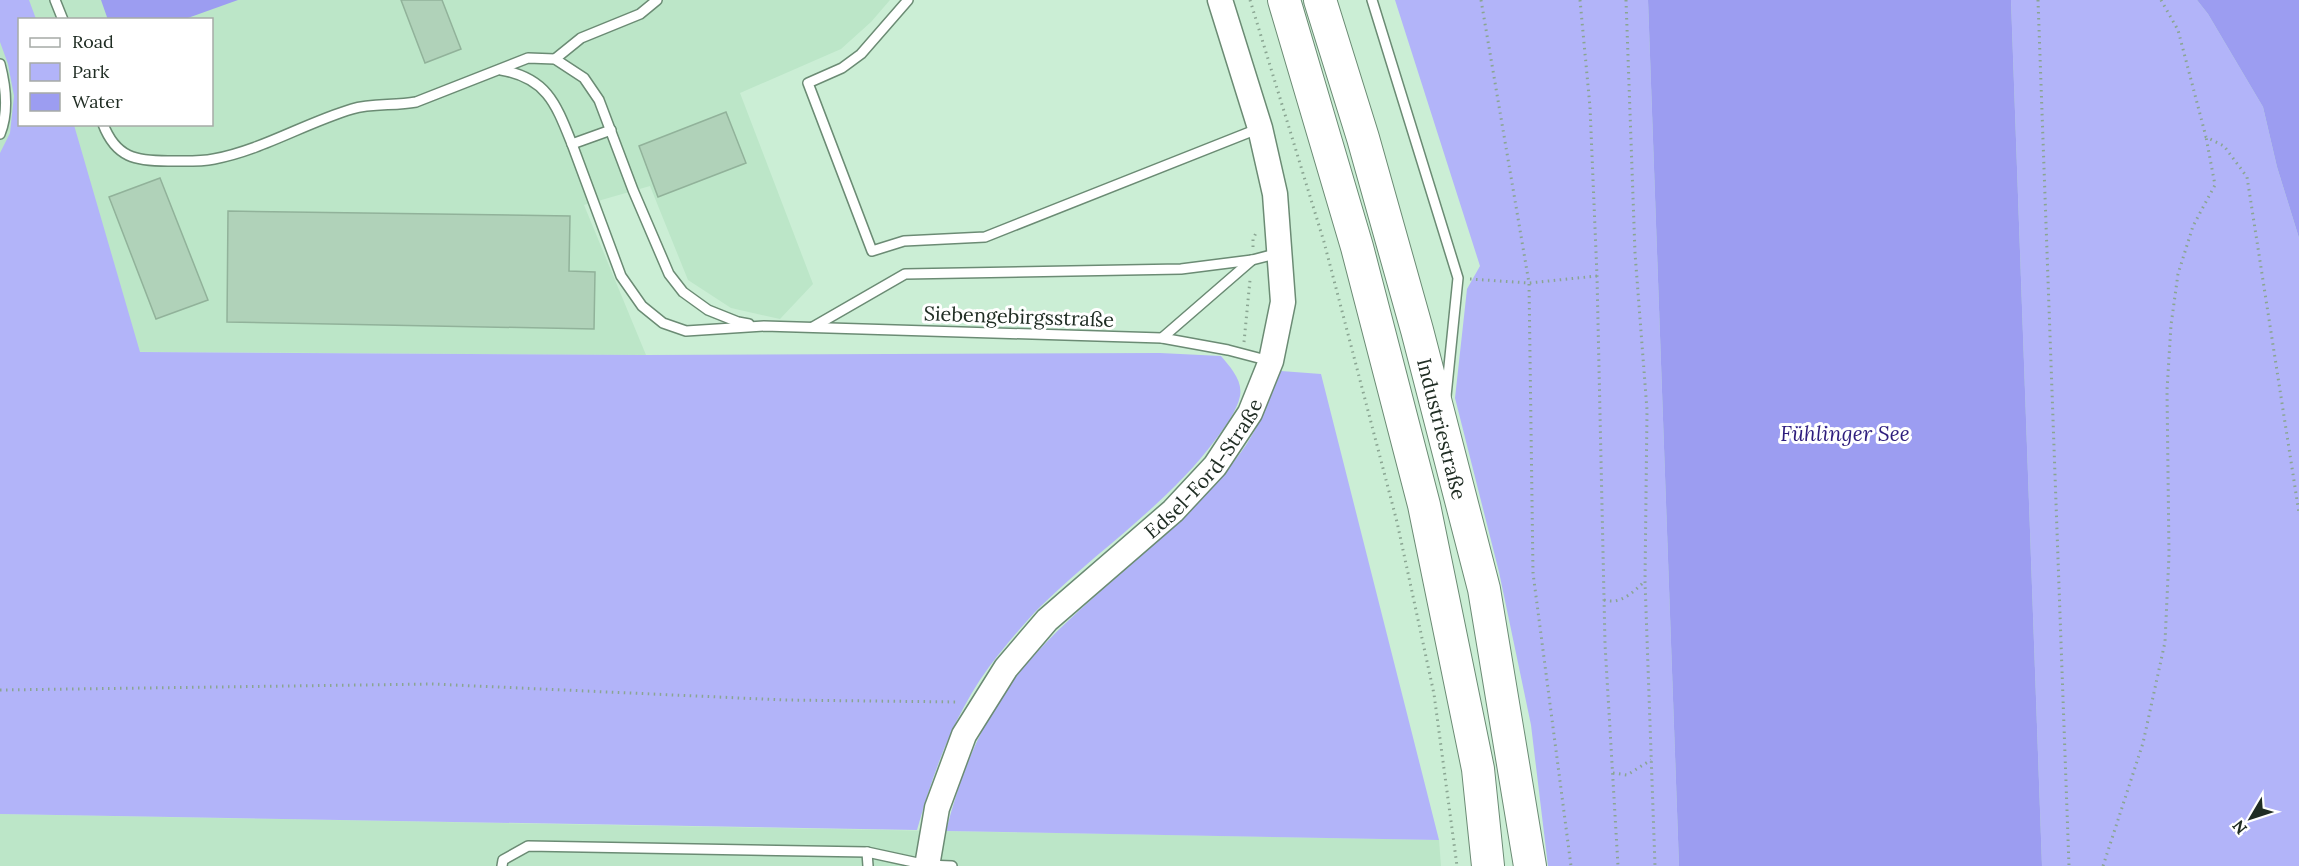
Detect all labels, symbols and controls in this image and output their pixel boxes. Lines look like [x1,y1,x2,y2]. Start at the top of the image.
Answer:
legend [18,18,213,126]
text: Road [72,30,114,53]
text: Park [72,60,110,83]
text: Water [72,90,123,113]
street label: Siebengebirgsstraße [923,300,1115,332]
street label: Industriestraße [1412,355,1473,502]
street label: Edsel-Ford-Straße [1139,395,1267,543]
water label: Fühlinger See [1780,420,1910,447]
north arrow [2221,788,2281,848]
text: N [2228,816,2251,839]

